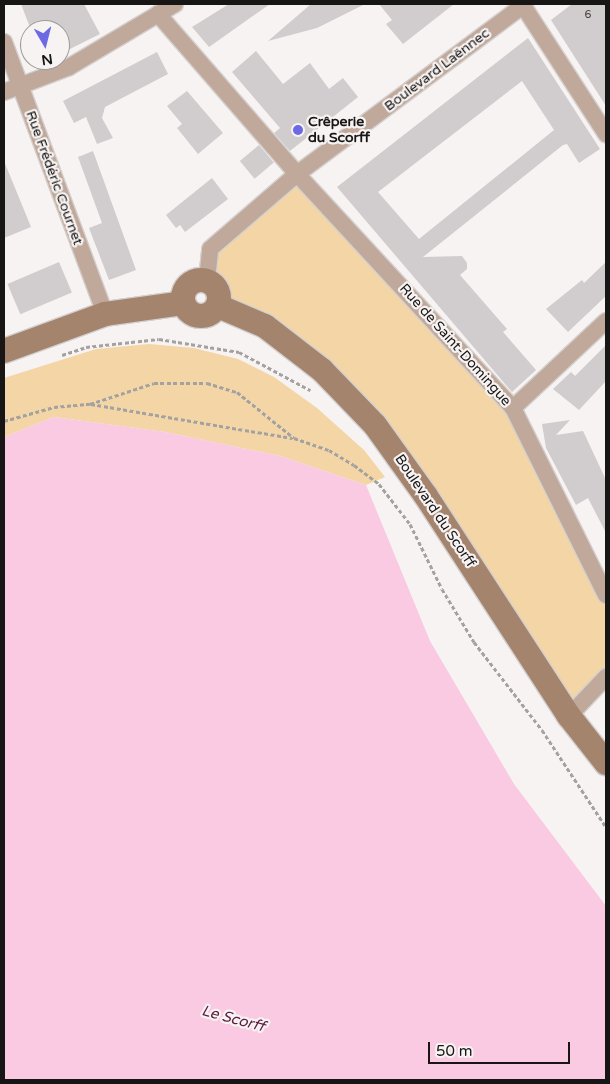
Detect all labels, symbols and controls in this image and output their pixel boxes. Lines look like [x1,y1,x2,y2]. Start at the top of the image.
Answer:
house number: 6 [585,8,591,22]
north arrow [20,20,70,70]
street label: Boulevard Laënnec [381,25,493,115]
text: N [40,50,54,69]
street label: Rue Frédéric Cournet [22,109,86,247]
place label: Crêperie du Scorff [308,114,370,146]
marker: Crêperie du Scorff [292,124,304,136]
street label: Rue de Saint-Domingue [396,280,514,410]
street label: Boulevard du Scorff [391,451,479,571]
water label: Le Scorff [199,1002,267,1036]
scale bar [430,1032,572,1064]
text: 50 m [436,1042,473,1060]

